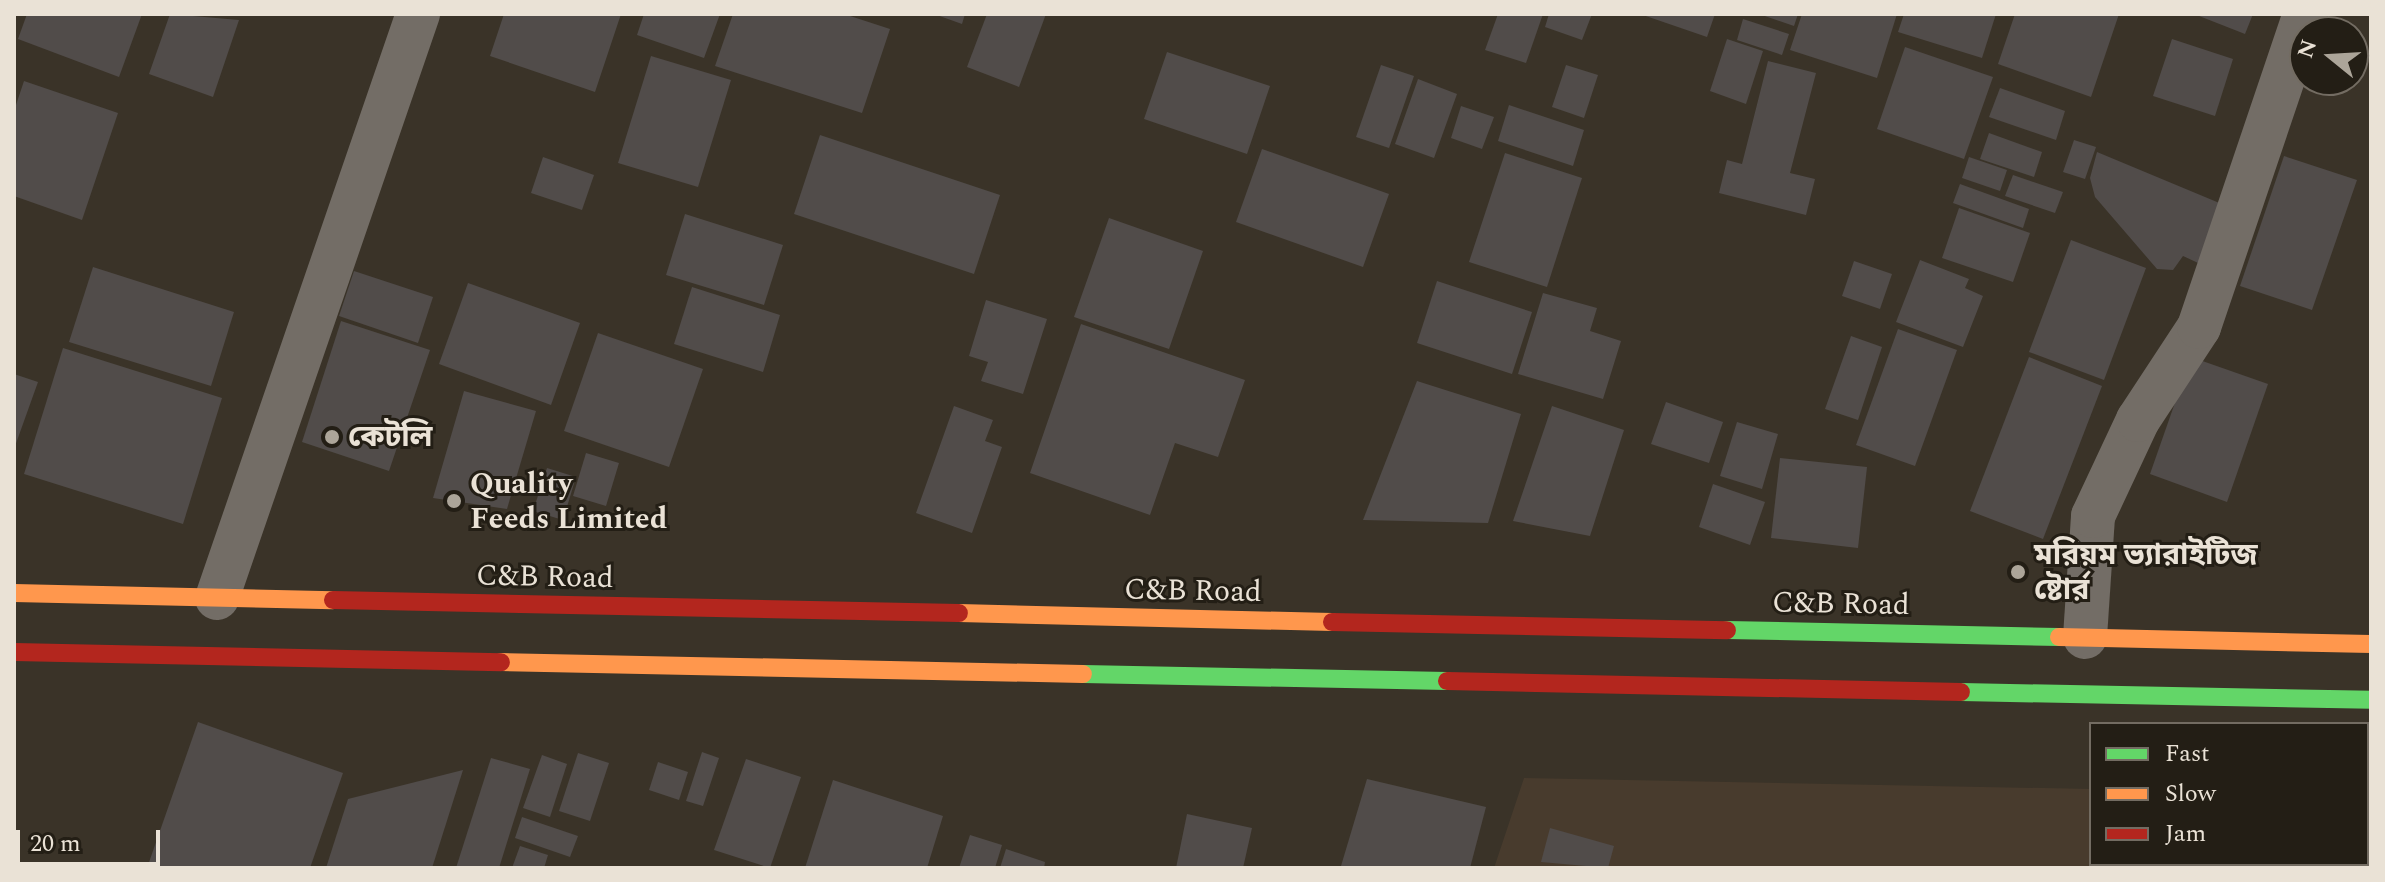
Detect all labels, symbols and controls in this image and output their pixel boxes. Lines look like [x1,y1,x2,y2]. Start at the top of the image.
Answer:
north arrow [2289,16,2369,96]
text: N [2289,35,2326,63]
place label: কেটলি [348,419,432,455]
marker: কেটলি [323,428,341,446]
place label: Quality Feeds Limited [470,466,668,536]
marker: Quality Feeds Limited [445,492,463,510]
place label: মরিয়ম ভ্যারাইটিজ ষ্টোর্র [2034,537,2257,608]
street label: C&B Road [476,558,614,596]
marker: মরিয়ম ভ্যারাইটিজ ষ্টোর্র [2009,563,2027,581]
street label: C&B Road [1124,572,1262,610]
street label: C&B Road [1772,585,1910,623]
legend [2089,722,2369,866]
text: Fast [2165,736,2210,772]
text: Slow [2165,776,2216,812]
scale bar [20,814,164,864]
text: Jam [2165,816,2206,852]
text: 20 m [30,826,81,862]

